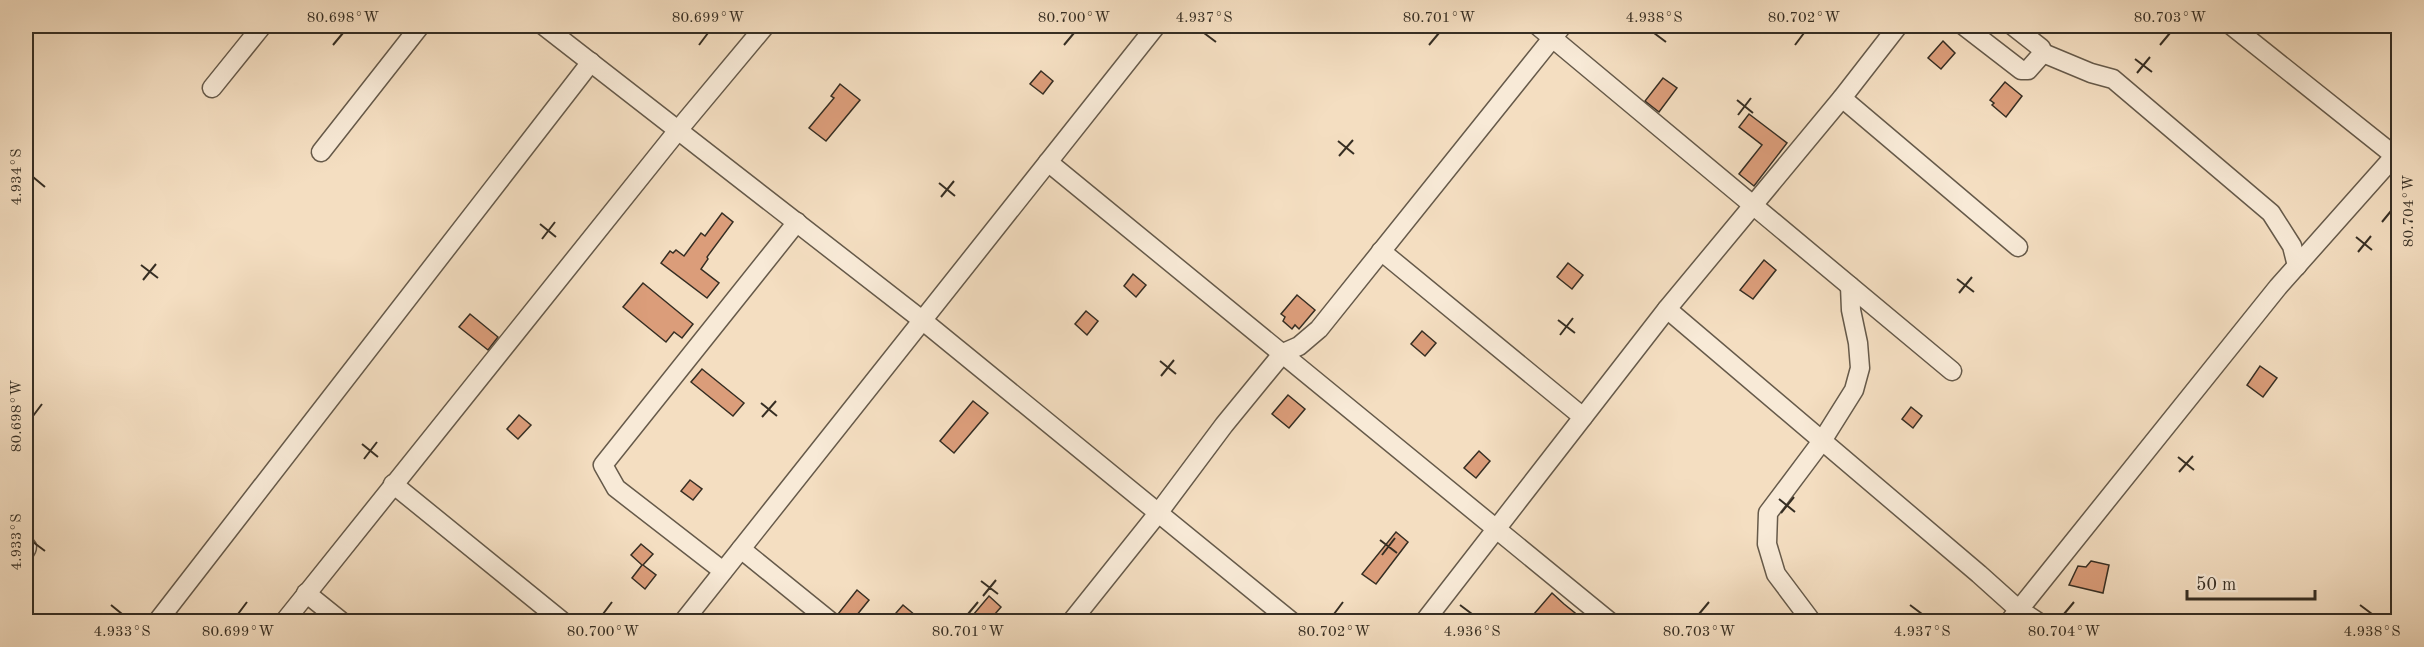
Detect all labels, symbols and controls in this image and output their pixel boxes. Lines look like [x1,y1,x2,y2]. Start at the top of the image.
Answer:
text: 80.698°W [307,11,379,26]
text: 80.699°W [672,11,744,26]
text: 80.700°W [1038,11,1110,26]
text: 4.937°S [1175,11,1233,26]
text: 80.701°W [1403,11,1475,26]
text: 4.938°S [1625,11,1683,26]
text: 80.702°W [1768,11,1840,26]
text: 80.703°W [2134,11,2206,26]
text: 4.934°S [10,148,25,206]
text: 80.704°W [2402,175,2417,247]
text: 80.698°W [10,380,25,452]
text: 4.933°S [10,513,25,571]
scale bar [2187,563,2314,601]
text: 50 m [2196,576,2236,594]
text: 4.933°S [93,625,151,640]
text: 80.699°W [202,625,274,640]
text: 80.700°W [567,625,639,640]
text: 80.701°W [932,625,1004,640]
text: 80.702°W [1298,625,1370,640]
text: 4.936°S [1443,625,1501,640]
text: 80.703°W [1663,625,1735,640]
text: 4.937°S [1893,625,1951,640]
text: 80.704°W [2028,625,2100,640]
text: 4.938°S [2343,625,2401,640]

